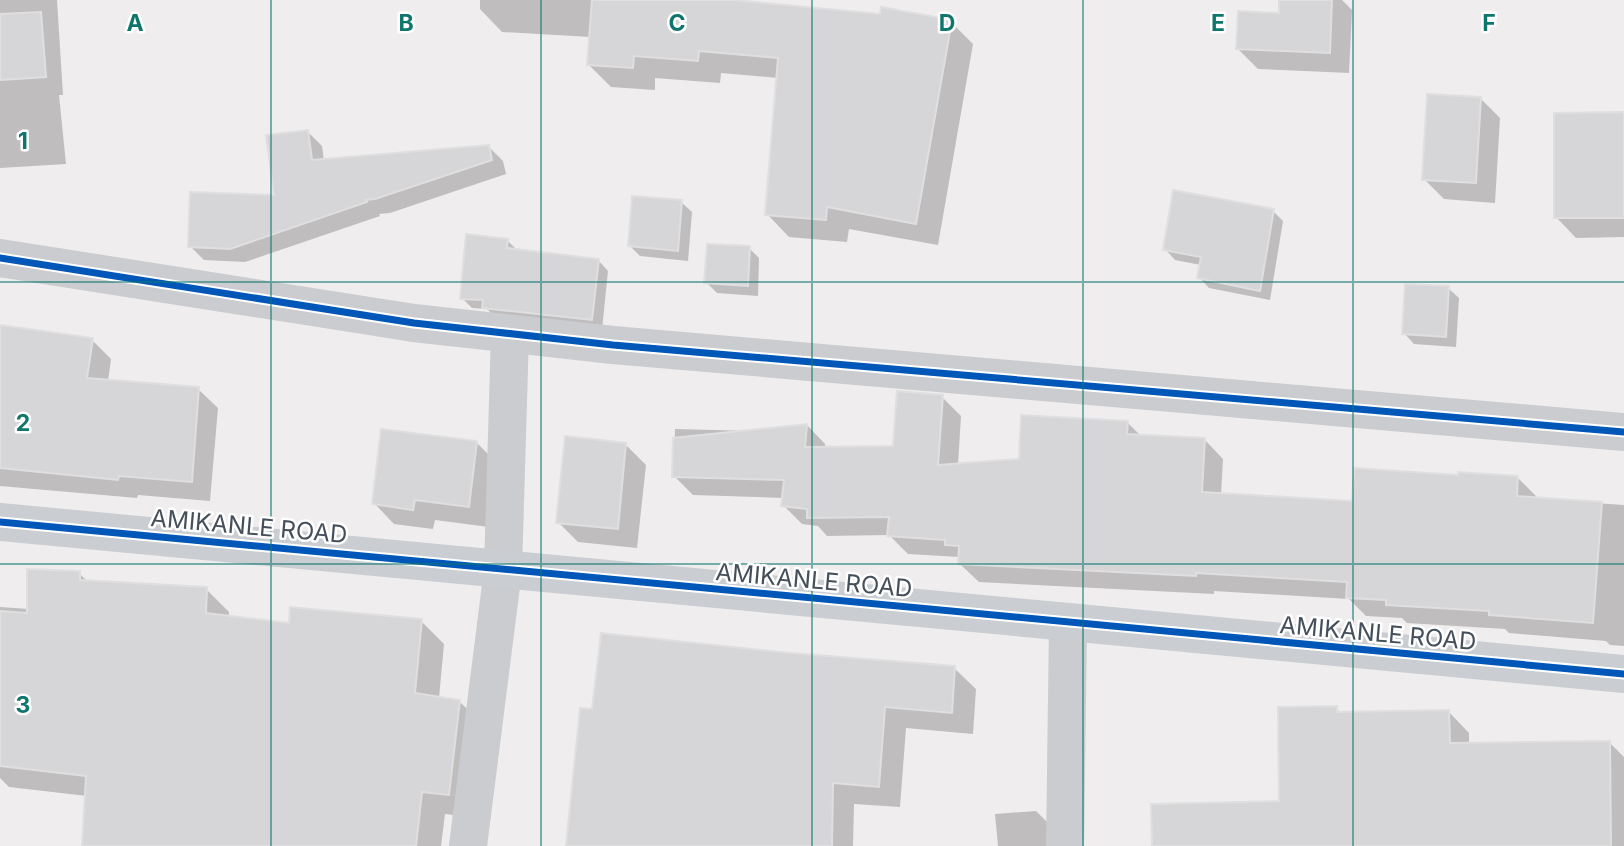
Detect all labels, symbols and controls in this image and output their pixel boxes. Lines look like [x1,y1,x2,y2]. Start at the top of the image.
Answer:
text: A [126,9,144,37]
text: B [398,9,414,37]
text: C [668,9,686,37]
text: D [939,9,955,37]
text: E [1211,9,1225,37]
text: F [1482,9,1496,37]
text: 1 [18,127,28,155]
text: 2 [16,409,30,437]
street label: AMIKANLE ROAD [150,503,348,549]
street label: AMIKANLE ROAD [715,557,913,603]
street label: AMIKANLE ROAD [1279,610,1477,656]
text: 3 [16,691,30,719]

